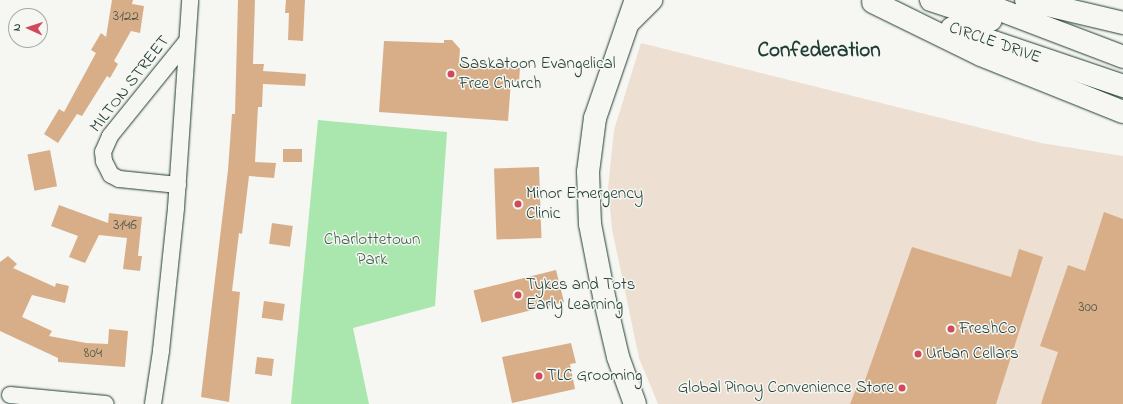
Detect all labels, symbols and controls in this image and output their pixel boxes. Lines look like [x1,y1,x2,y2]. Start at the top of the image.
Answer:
north arrow [8,8,48,48]
house number: 3122 [113,8,139,26]
street label: CIRCLE DRIVE [946,18,1044,68]
text: N [9,23,25,32]
street label: MILTON STREET [86,31,174,137]
district label: Confederation [757,38,881,64]
place label: Saskatoon Evangelical Free Church [459,54,616,94]
marker: Saskatoon Evangelical Free Church [446,69,456,79]
place label: Minor Emergency Clinic [526,184,643,224]
marker: Minor Emergency Clinic [513,199,523,209]
house number: 3146 [113,217,137,235]
park label: Charlottetown Park [324,230,420,270]
place label: Tykes and Tots Early Learning [526,275,635,315]
marker: Tykes and Tots Early Learning [513,290,523,300]
house number: 300 [1078,299,1098,317]
place label: FreshCo [959,319,1016,339]
marker: FreshCo [946,324,956,334]
place label: Urban Cellars [926,344,1019,364]
house number: 804 [84,345,102,363]
marker: Urban Cellars [913,349,923,359]
place label: TLC Grooming [547,366,643,386]
marker: TLC Grooming [534,371,544,381]
place label: Global Pinoy Convenience Store [678,378,894,398]
marker: Global Pinoy Convenience Store [897,383,907,393]

